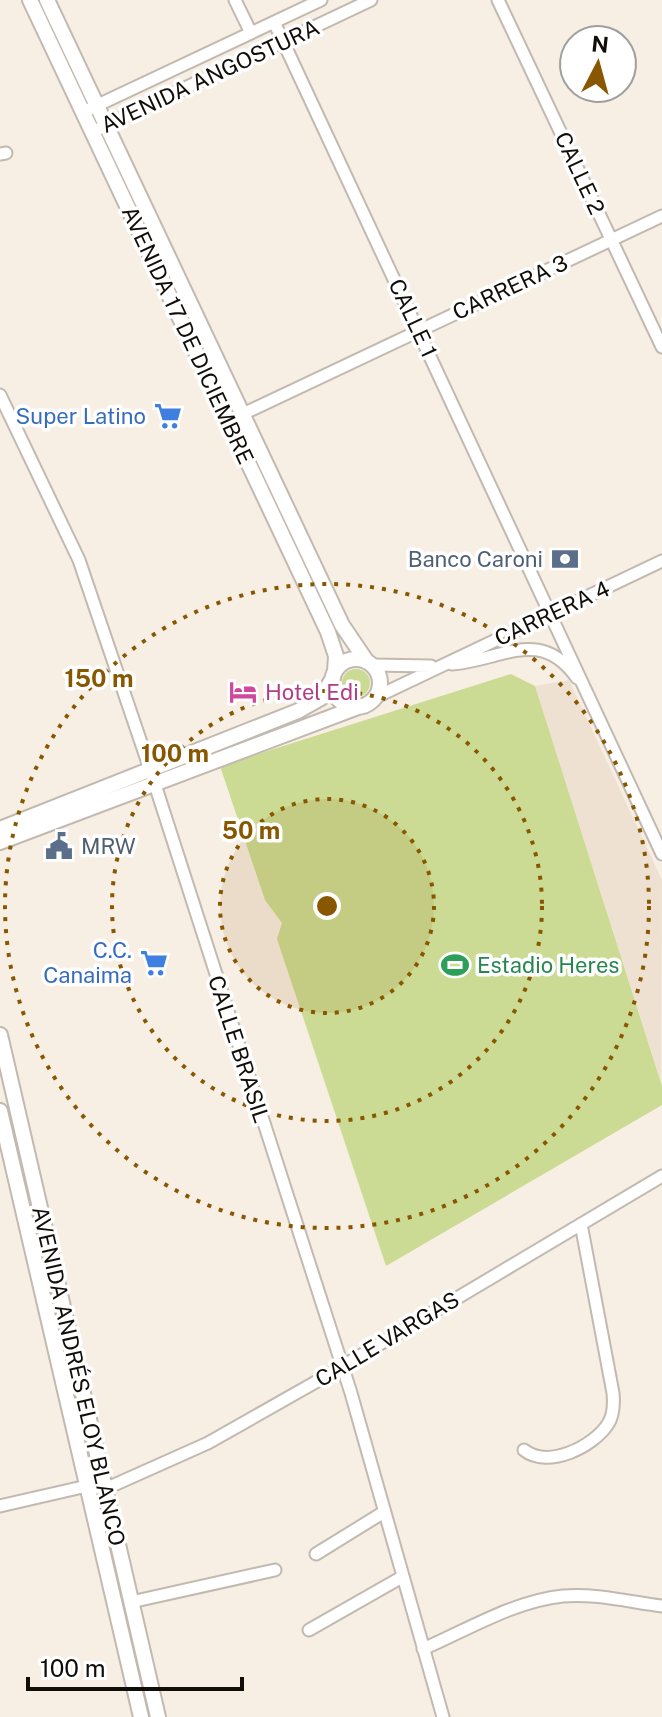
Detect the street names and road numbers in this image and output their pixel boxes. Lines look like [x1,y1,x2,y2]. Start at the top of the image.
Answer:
street label: AVENIDA ANGOSTURA [97,14,323,138]
street label: CALLE 2 [550,128,610,218]
street label: AVENIDA 17 DE DICIEMBRE [117,202,259,468]
street label: CARRERA 3 [448,249,572,325]
street label: CALLE 1 [384,275,442,361]
street label: CARRERA 4 [490,575,614,651]
street label: CALLE BRASIL [203,972,275,1126]
street label: AVENIDA ANDRÉS ELOY BLANCO [27,1204,131,1548]
street label: CALLE VARGAS [310,1286,464,1392]

